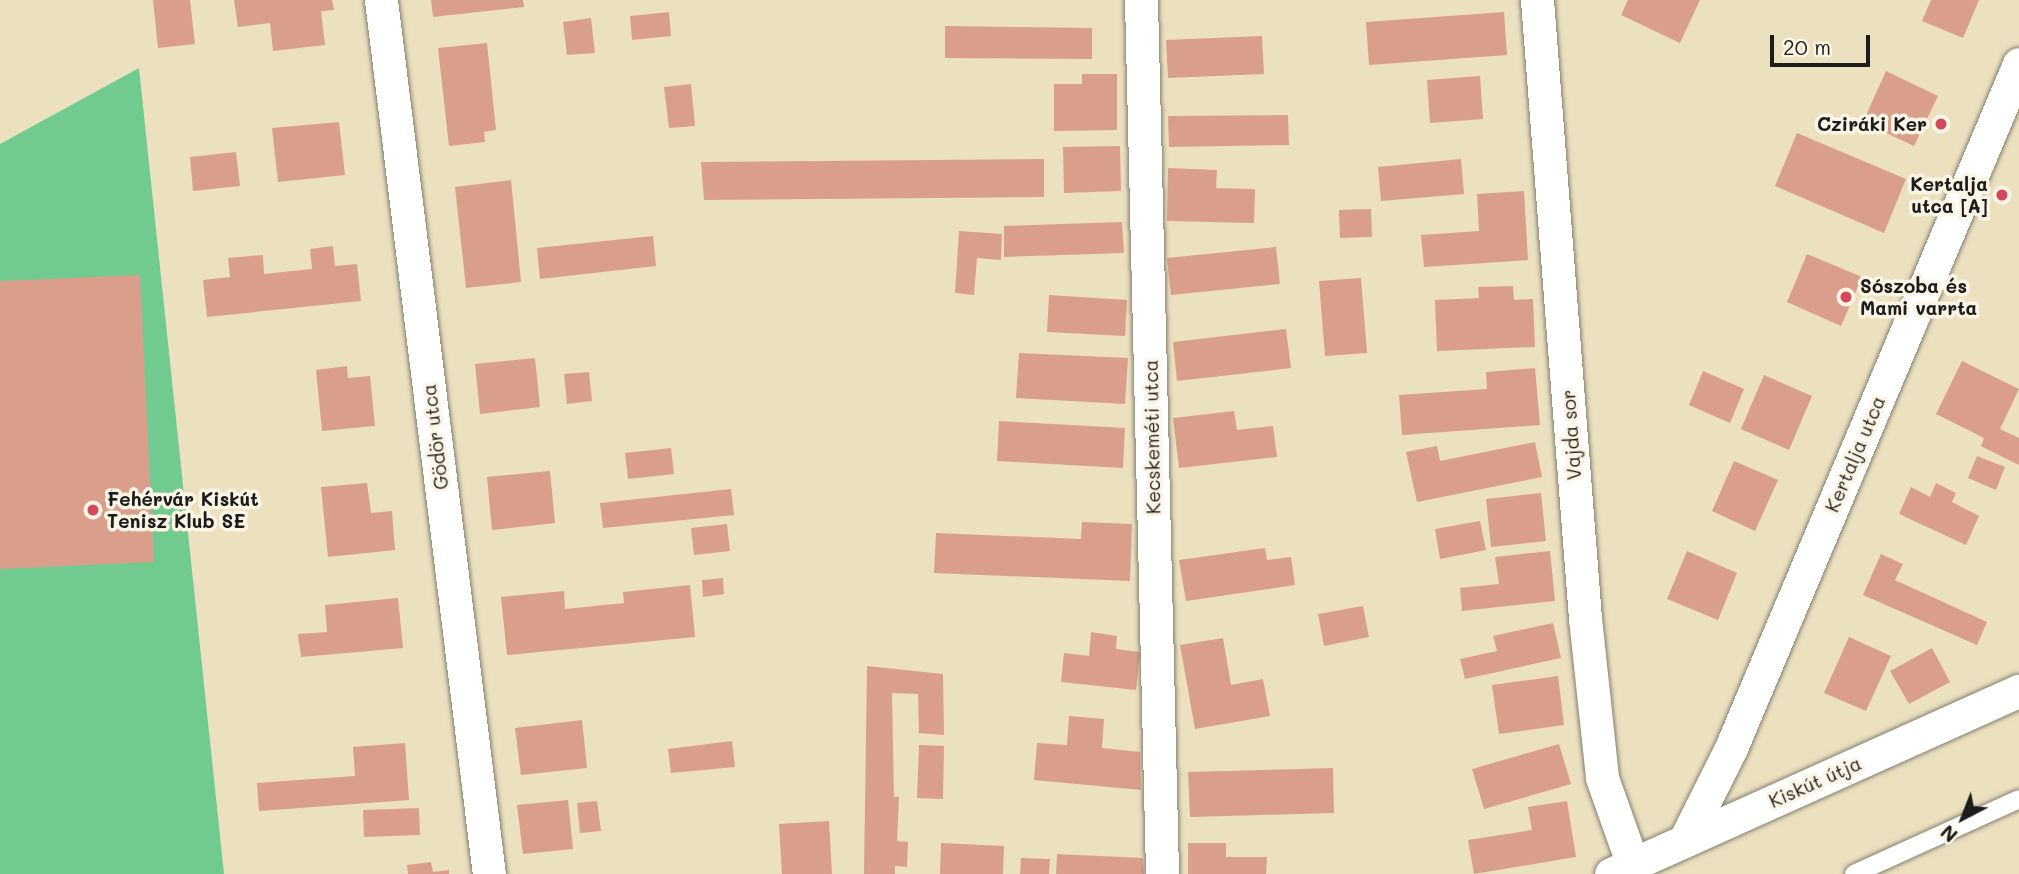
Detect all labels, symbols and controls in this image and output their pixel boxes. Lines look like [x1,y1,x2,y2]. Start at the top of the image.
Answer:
scale bar [1774,21,1874,65]
text: 20 m [1783,33,1831,60]
place label: Cziráki Ker [1817,113,1927,135]
marker: Cziráki Ker [1933,116,1949,132]
place label: Kertalja utca [A] [1910,173,1988,217]
marker: Kertalja utca [A] [1994,187,2010,203]
place label: Sószoba és Mami varrta [1860,275,1977,319]
marker: Sószoba és Mami varrta [1838,289,1854,305]
street label: Kecskeméti utca [1139,360,1165,514]
street label: Gödör utca [417,383,453,491]
street label: Vajda sor [1556,389,1586,481]
street label: Kertalja utca [1820,393,1890,515]
place label: Fehérvár Kiskút Tenisz Klub SE [107,488,259,532]
marker: Fehérvár Kiskút Tenisz Klub SE [85,502,101,518]
street label: Kiskút útja [1765,752,1865,812]
north arrow [1928,783,1998,853]
text: N [1935,820,1962,848]

